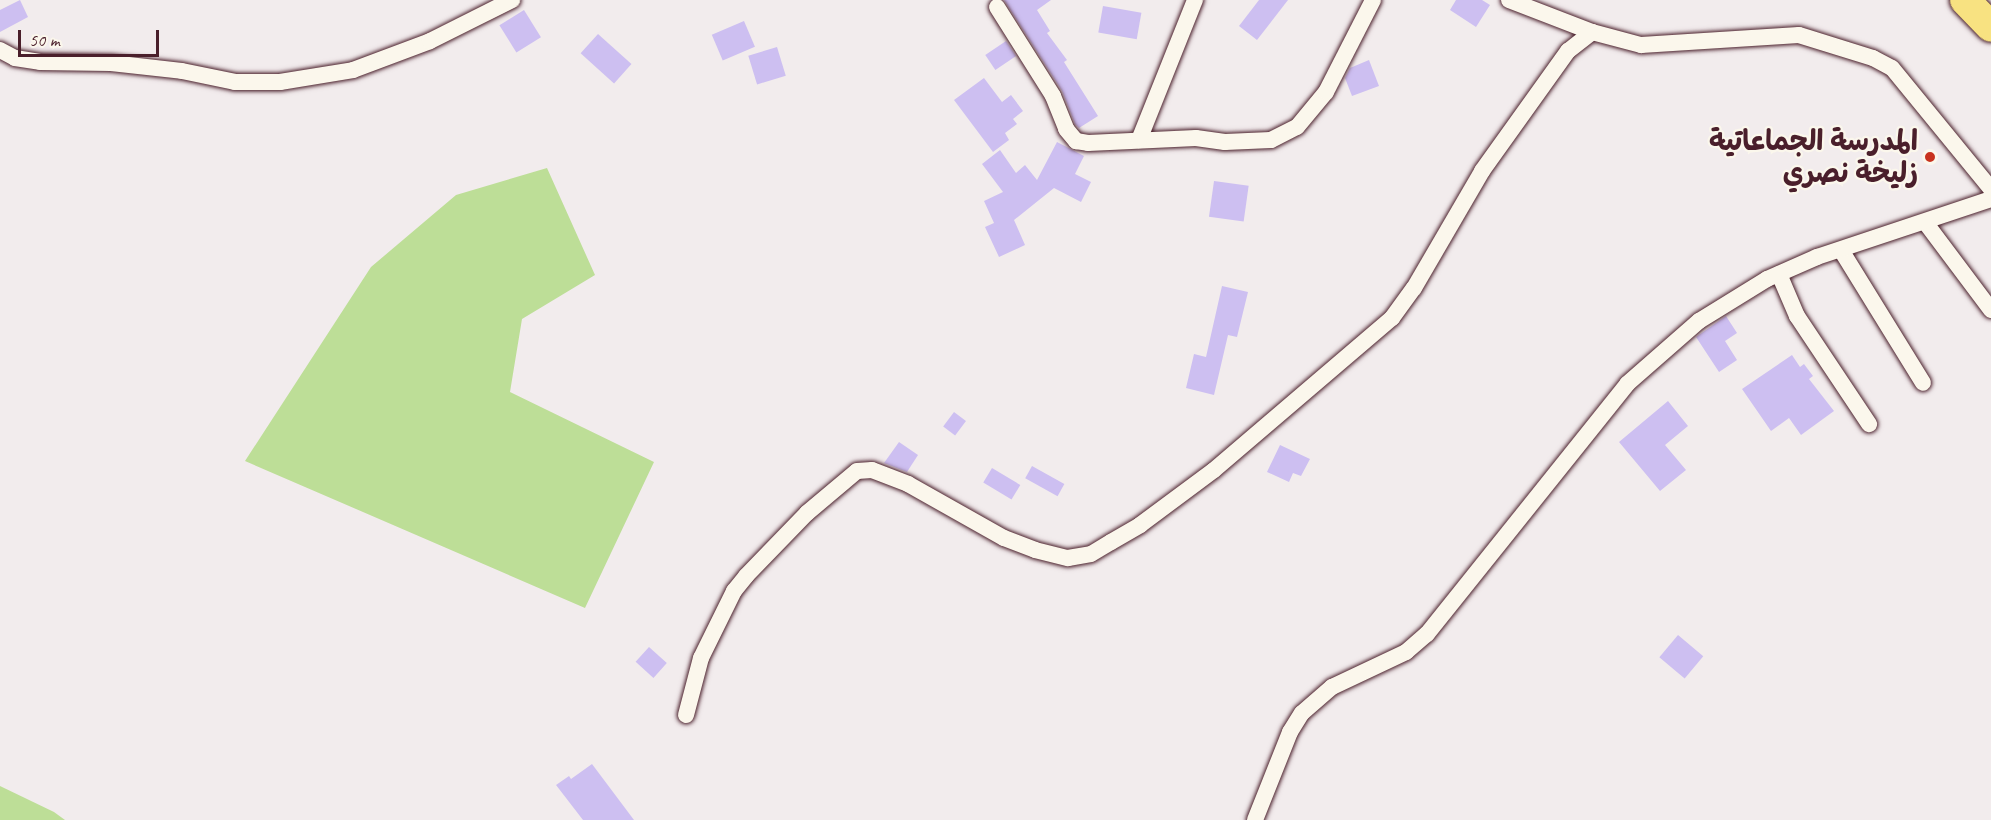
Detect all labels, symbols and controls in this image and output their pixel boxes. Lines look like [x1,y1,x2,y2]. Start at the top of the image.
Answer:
scale bar [21,18,162,56]
text: 50 m [29,29,60,51]
place label: المدرسة الجماعاتية زليخة نصري [1709,124,1918,190]
marker: المدرسة الجماعاتية زليخة نصري [1923,150,1937,164]

